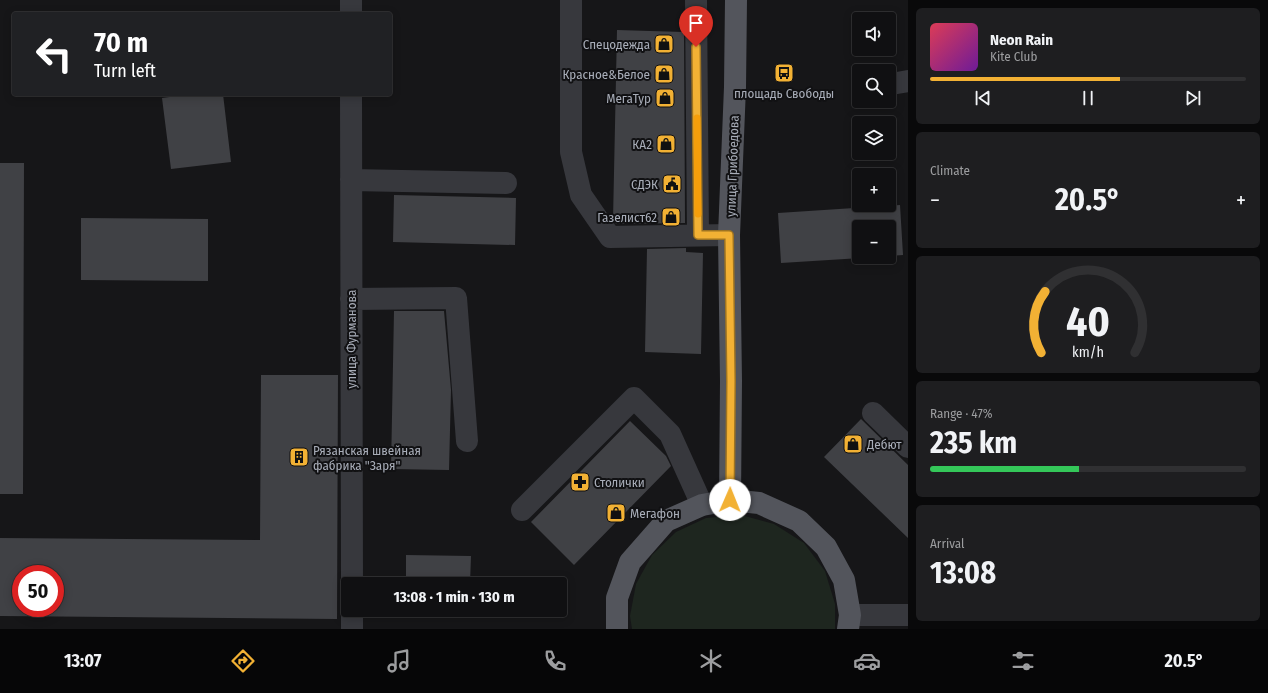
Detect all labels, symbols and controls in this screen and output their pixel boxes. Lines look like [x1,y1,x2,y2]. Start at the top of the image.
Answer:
pin [679,6,713,47]
icon: arrive [685,12,707,34]
map controls [852,12,896,264]
button: sound [852,12,896,56]
text: 70 m [94,26,148,59]
icon: left [28,28,80,80]
text: Neon Rain [990,31,1053,49]
shop icon: Спецодежда [653,33,675,55]
place label: Спецодежда [583,37,650,52]
text: Kite Club [990,49,1037,64]
text: Turn left [94,60,156,82]
bus stop icon: площадь Свободы [773,62,795,84]
shop icon: Красное&Белое [653,63,675,85]
button: search [852,64,896,108]
place label: Красное&Белое [562,67,650,82]
place label: площадь Свободы [734,86,834,101]
shop icon: МегаТур [654,87,676,109]
icon: previous [972,87,994,109]
icon: pause [1077,87,1099,109]
icon: next [1182,87,1204,109]
place label: МегаТур [606,91,651,106]
street label: улица Грибоедова [723,115,742,217]
button: layers [852,116,896,160]
shop icon: КА2 [655,133,677,155]
place label: КА2 [632,137,652,152]
text: Climate [930,163,970,178]
button: + [852,168,896,212]
public building icon: СДЭК [661,173,683,195]
place label: СДЭК [631,177,658,192]
text: 20.5° [1055,182,1121,218]
text: − [930,187,940,214]
text: + [1236,187,1246,214]
shop icon: Газелист62 [660,206,682,228]
place label: Газелист62 [597,210,657,225]
button: − [852,220,896,264]
street label: улица Фурманова [344,290,359,388]
text: 40 [1066,296,1110,346]
text: km/h [1072,343,1104,360]
text: Range · 47% [930,406,993,421]
text: 235 km [930,425,1017,461]
shop icon: Дебют [842,433,864,455]
place label: Дебют [866,437,902,452]
place label: Рязанская швейная фабрика "Заря" [313,443,421,473]
building icon: Рязанская швейная фабрика "Заря" [288,446,310,468]
pharmacy icon: Столички [569,471,591,493]
place label: Столички [594,475,645,490]
position arrow [709,479,751,521]
shop icon: Мегафон [605,502,627,524]
place label: Мегафон [630,506,680,521]
text: Arrival [930,536,964,551]
text: 13:08 [930,555,996,591]
speed limit sign: 50 [12,565,64,617]
text: 13:08 · 1 min · 130 m [393,588,515,606]
icon: directions [229,647,257,675]
icon: music [385,647,413,675]
icon: phone [541,647,569,675]
icon: climate [697,647,725,675]
icon: car [853,647,881,675]
icon: filters [1009,647,1037,675]
text: 13:07 [64,650,101,672]
text: 20.5° [1164,650,1204,672]

